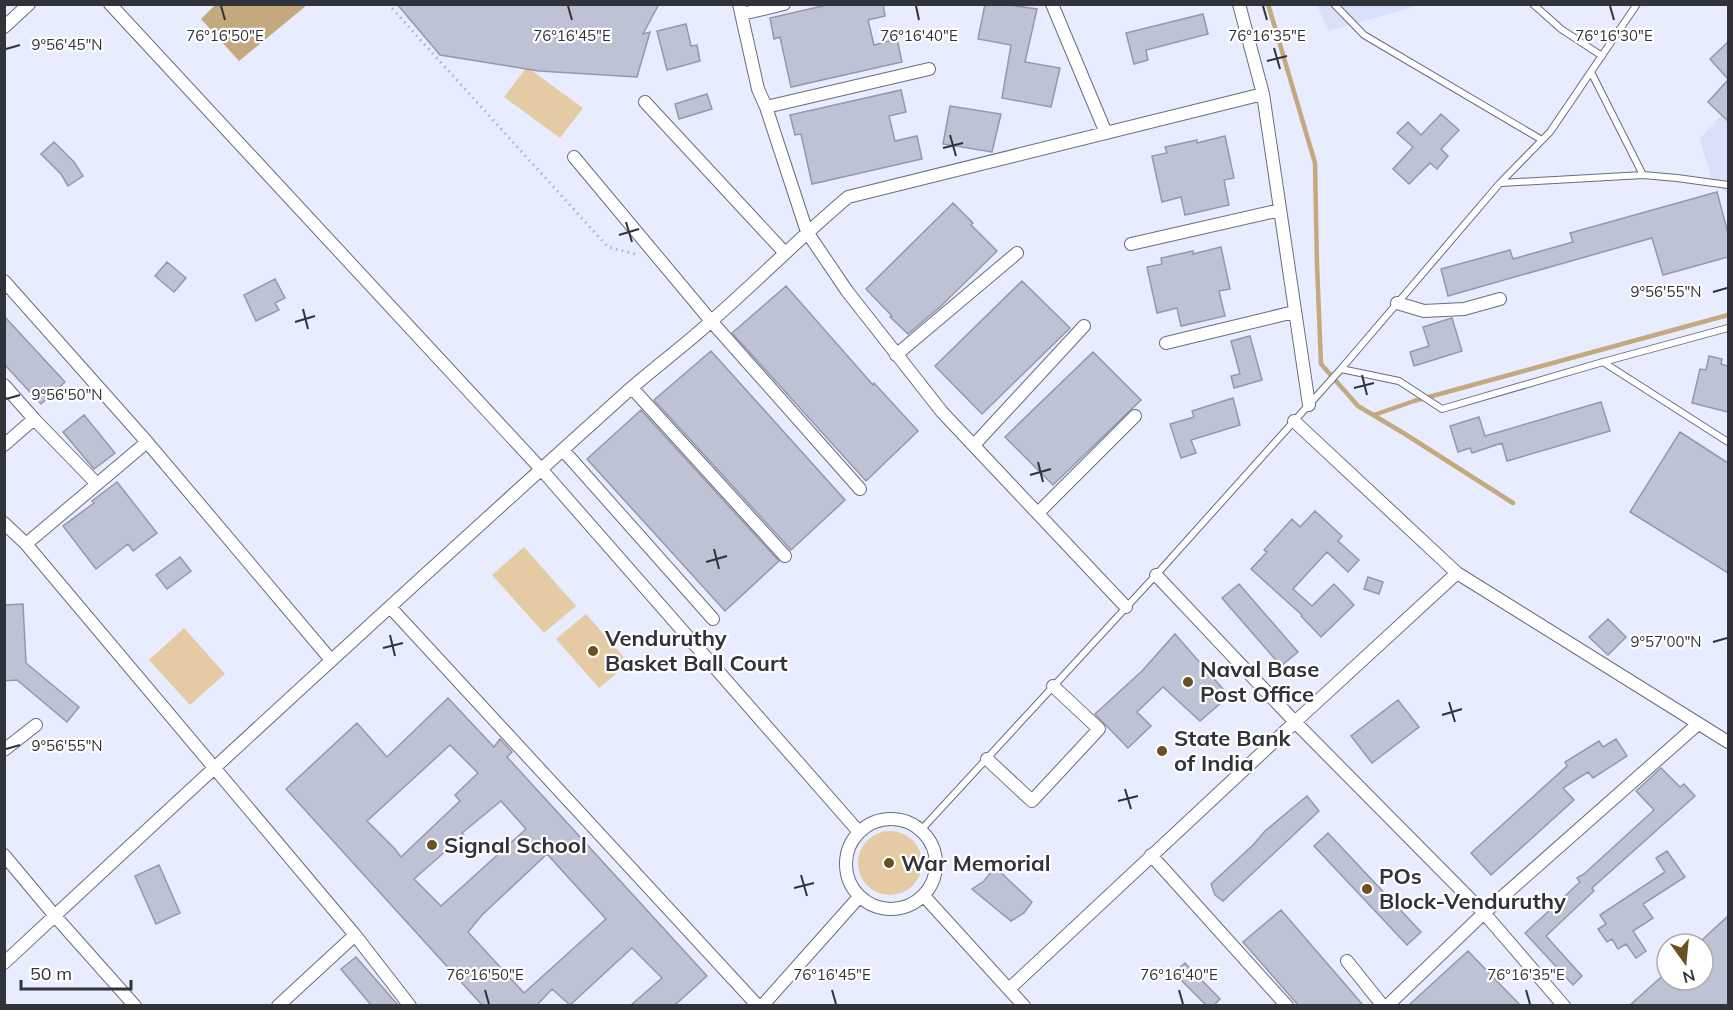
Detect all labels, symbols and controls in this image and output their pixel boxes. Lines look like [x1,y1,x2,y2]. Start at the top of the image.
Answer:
text: 76°16'50"E [186,26,264,45]
text: 76°16'45"E [533,26,611,45]
text: 76°16'40"E [880,26,958,45]
text: 76°16'35"E [1228,26,1306,45]
text: 76°16'30"E [1575,26,1653,45]
text: 9°56'45"N [32,35,102,54]
text: 9°56'55"N [1631,282,1701,301]
text: 9°56'50"N [32,385,102,404]
place label: Venduruthy Basket Ball Court [604,624,788,677]
text: 9°57'00"N [1631,632,1701,651]
marker: Venduruthy Basket Ball Court [586,644,600,658]
place label: Naval Base Post Office [1200,655,1319,708]
marker: Naval Base Post Office [1181,675,1195,689]
place label: State Bank of India [1174,724,1291,777]
text: 9°56'55"N [32,736,102,755]
marker: State Bank of India [1155,744,1169,758]
place label: Signal School [444,831,587,859]
marker: Signal School [425,838,439,852]
place label: War Memorial [901,849,1050,877]
marker: War Memorial [882,856,896,870]
place label: POs Block-Venduruthy [1379,862,1566,915]
marker: POs Block-Venduruthy [1360,882,1374,896]
north arrow [1655,932,1715,992]
scale bar [21,953,130,991]
text: 50 m [30,962,72,985]
text: 76°16'50"E [446,965,524,984]
text: 76°16'45"E [793,965,871,984]
text: 76°16'40"E [1140,965,1218,984]
text: 76°16'35"E [1487,965,1565,984]
text: N [1680,965,1697,988]

